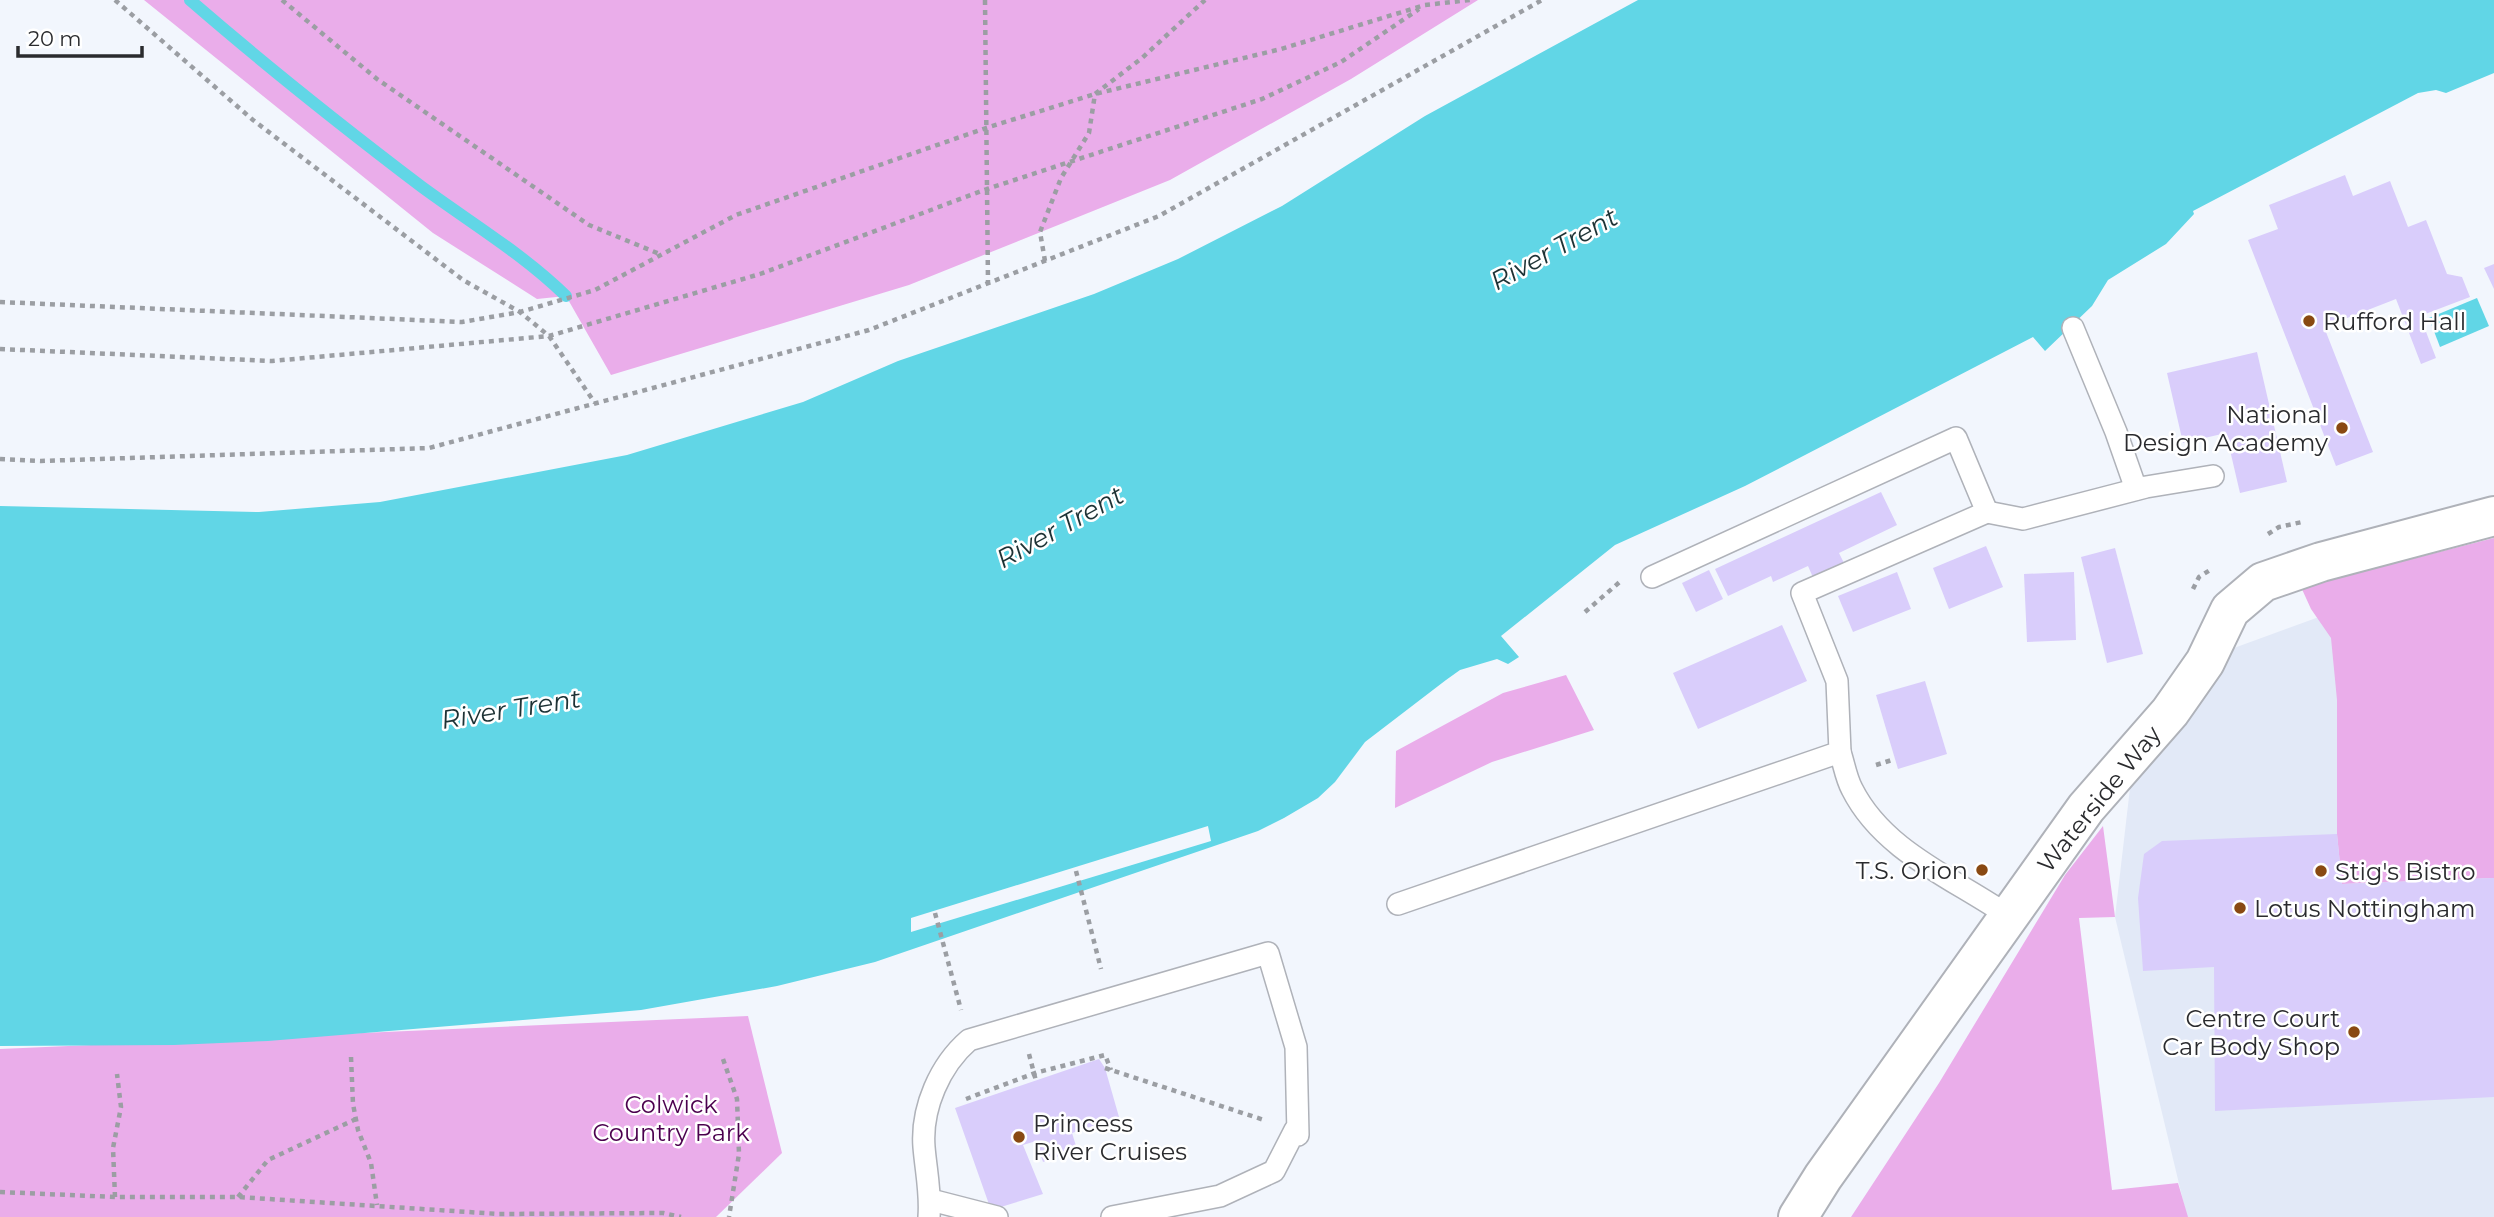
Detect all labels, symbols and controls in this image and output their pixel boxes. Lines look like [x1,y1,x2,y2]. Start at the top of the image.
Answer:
scale bar [18,14,142,58]
text: 20 m [28,26,82,51]
water label: River Trent [1485,201,1624,297]
place label: Rufford Hall [2323,307,2466,336]
marker: Rufford Hall [2301,313,2317,329]
place label: National Design Academy [2123,400,2328,457]
marker: National Design Academy [2334,420,2350,436]
water label: River Trent [991,479,1130,575]
water label: River Trent [439,682,584,736]
street label: Waterside Way [2031,720,2167,878]
place label: T.S. Orion [1856,856,1968,885]
place label: Stig's Bistro [2335,857,2476,886]
marker: T.S. Orion [1974,862,1990,878]
marker: Stig's Bistro [2313,863,2329,879]
place label: Lotus Nottingham [2254,894,2476,923]
marker: Lotus Nottingham [2232,900,2248,916]
place label: Centre Court Car Body Shop [2162,1004,2340,1061]
marker: Centre Court Car Body Shop [2346,1024,2362,1040]
park label: Colwick Country Park [592,1090,750,1147]
place label: Princess River Cruises [1033,1109,1187,1166]
marker: Princess River Cruises [1011,1129,1027,1145]

